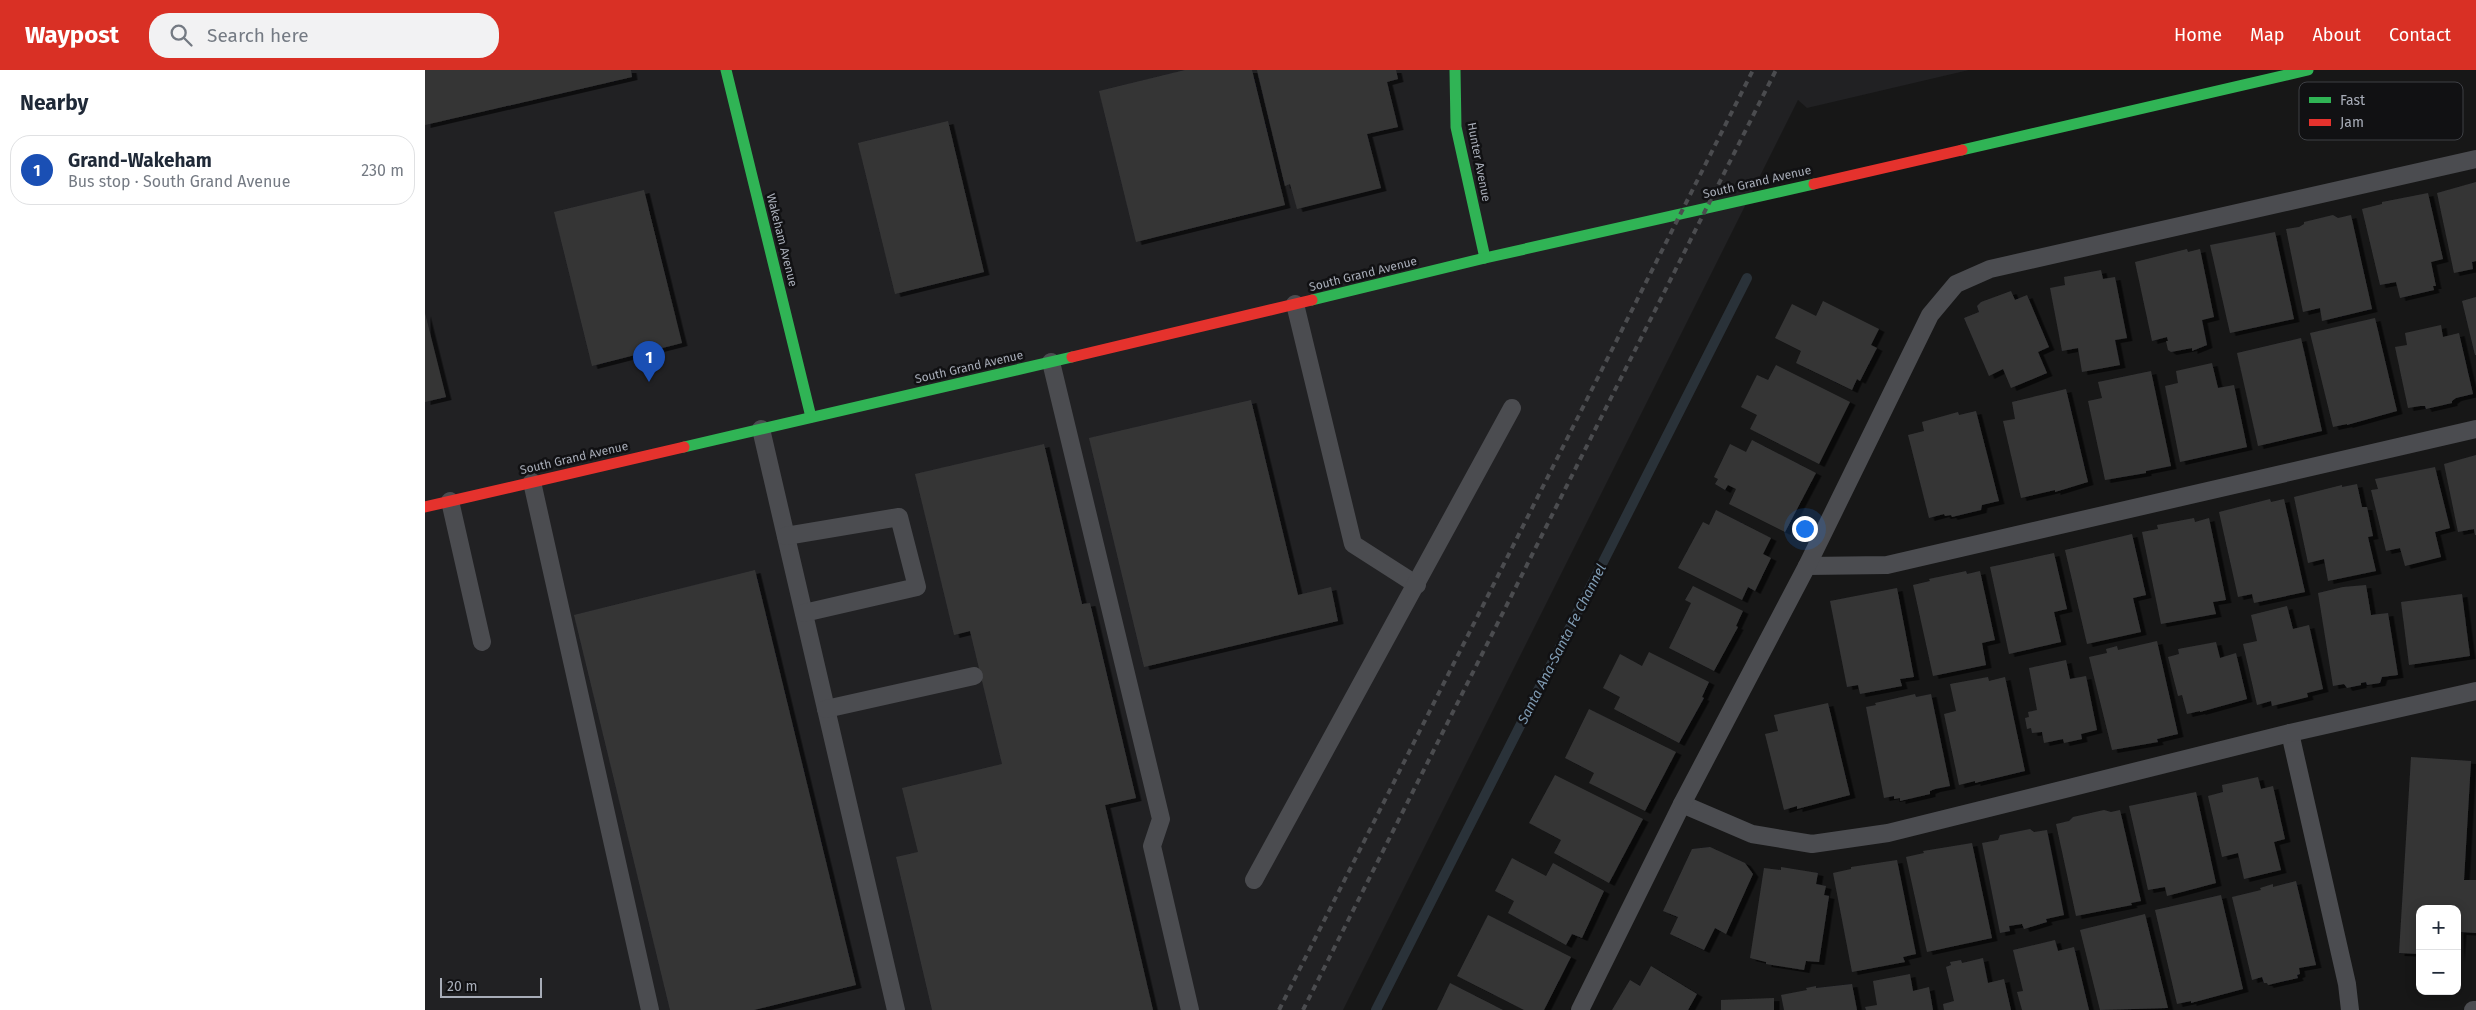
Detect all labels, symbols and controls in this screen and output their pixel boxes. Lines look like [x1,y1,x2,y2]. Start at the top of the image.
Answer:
search box [149,13,499,58]
text: Waypost [25,21,119,49]
icon: search [167,21,195,49]
text: Search here [207,24,309,47]
text: Home [2174,24,2222,46]
text: Map [2250,24,2284,46]
text: About [2312,24,2361,46]
text: Contact [2389,24,2451,46]
legend [2299,82,2463,140]
text: Nearby [20,90,88,116]
text: Fast [2340,92,2366,109]
text: Jam [2340,114,2364,131]
street label: Hunter Avenue [1464,121,1494,203]
text: Grand-Wakeham [68,149,212,172]
text: 1 [33,161,41,180]
text: 230 m [361,161,404,180]
street label: South Grand Avenue [1702,163,1812,201]
text: Bus stop · South Grand Avenue [68,172,290,191]
street label: Wakeham Avenue [764,192,800,288]
street label: South Grand Avenue [1308,254,1418,294]
pin: 1 [633,341,665,382]
street label: South Grand Avenue [914,348,1024,386]
street label: South Grand Avenue [519,439,629,477]
your location [1792,516,1818,542]
water label: Santa Ana-Santa Fe Channel [1514,561,1610,728]
map controls [2416,905,2461,995]
button: + [2416,905,2461,950]
button: − [2416,950,2461,995]
scale bar [440,975,543,998]
text: 20 m [447,978,477,995]

